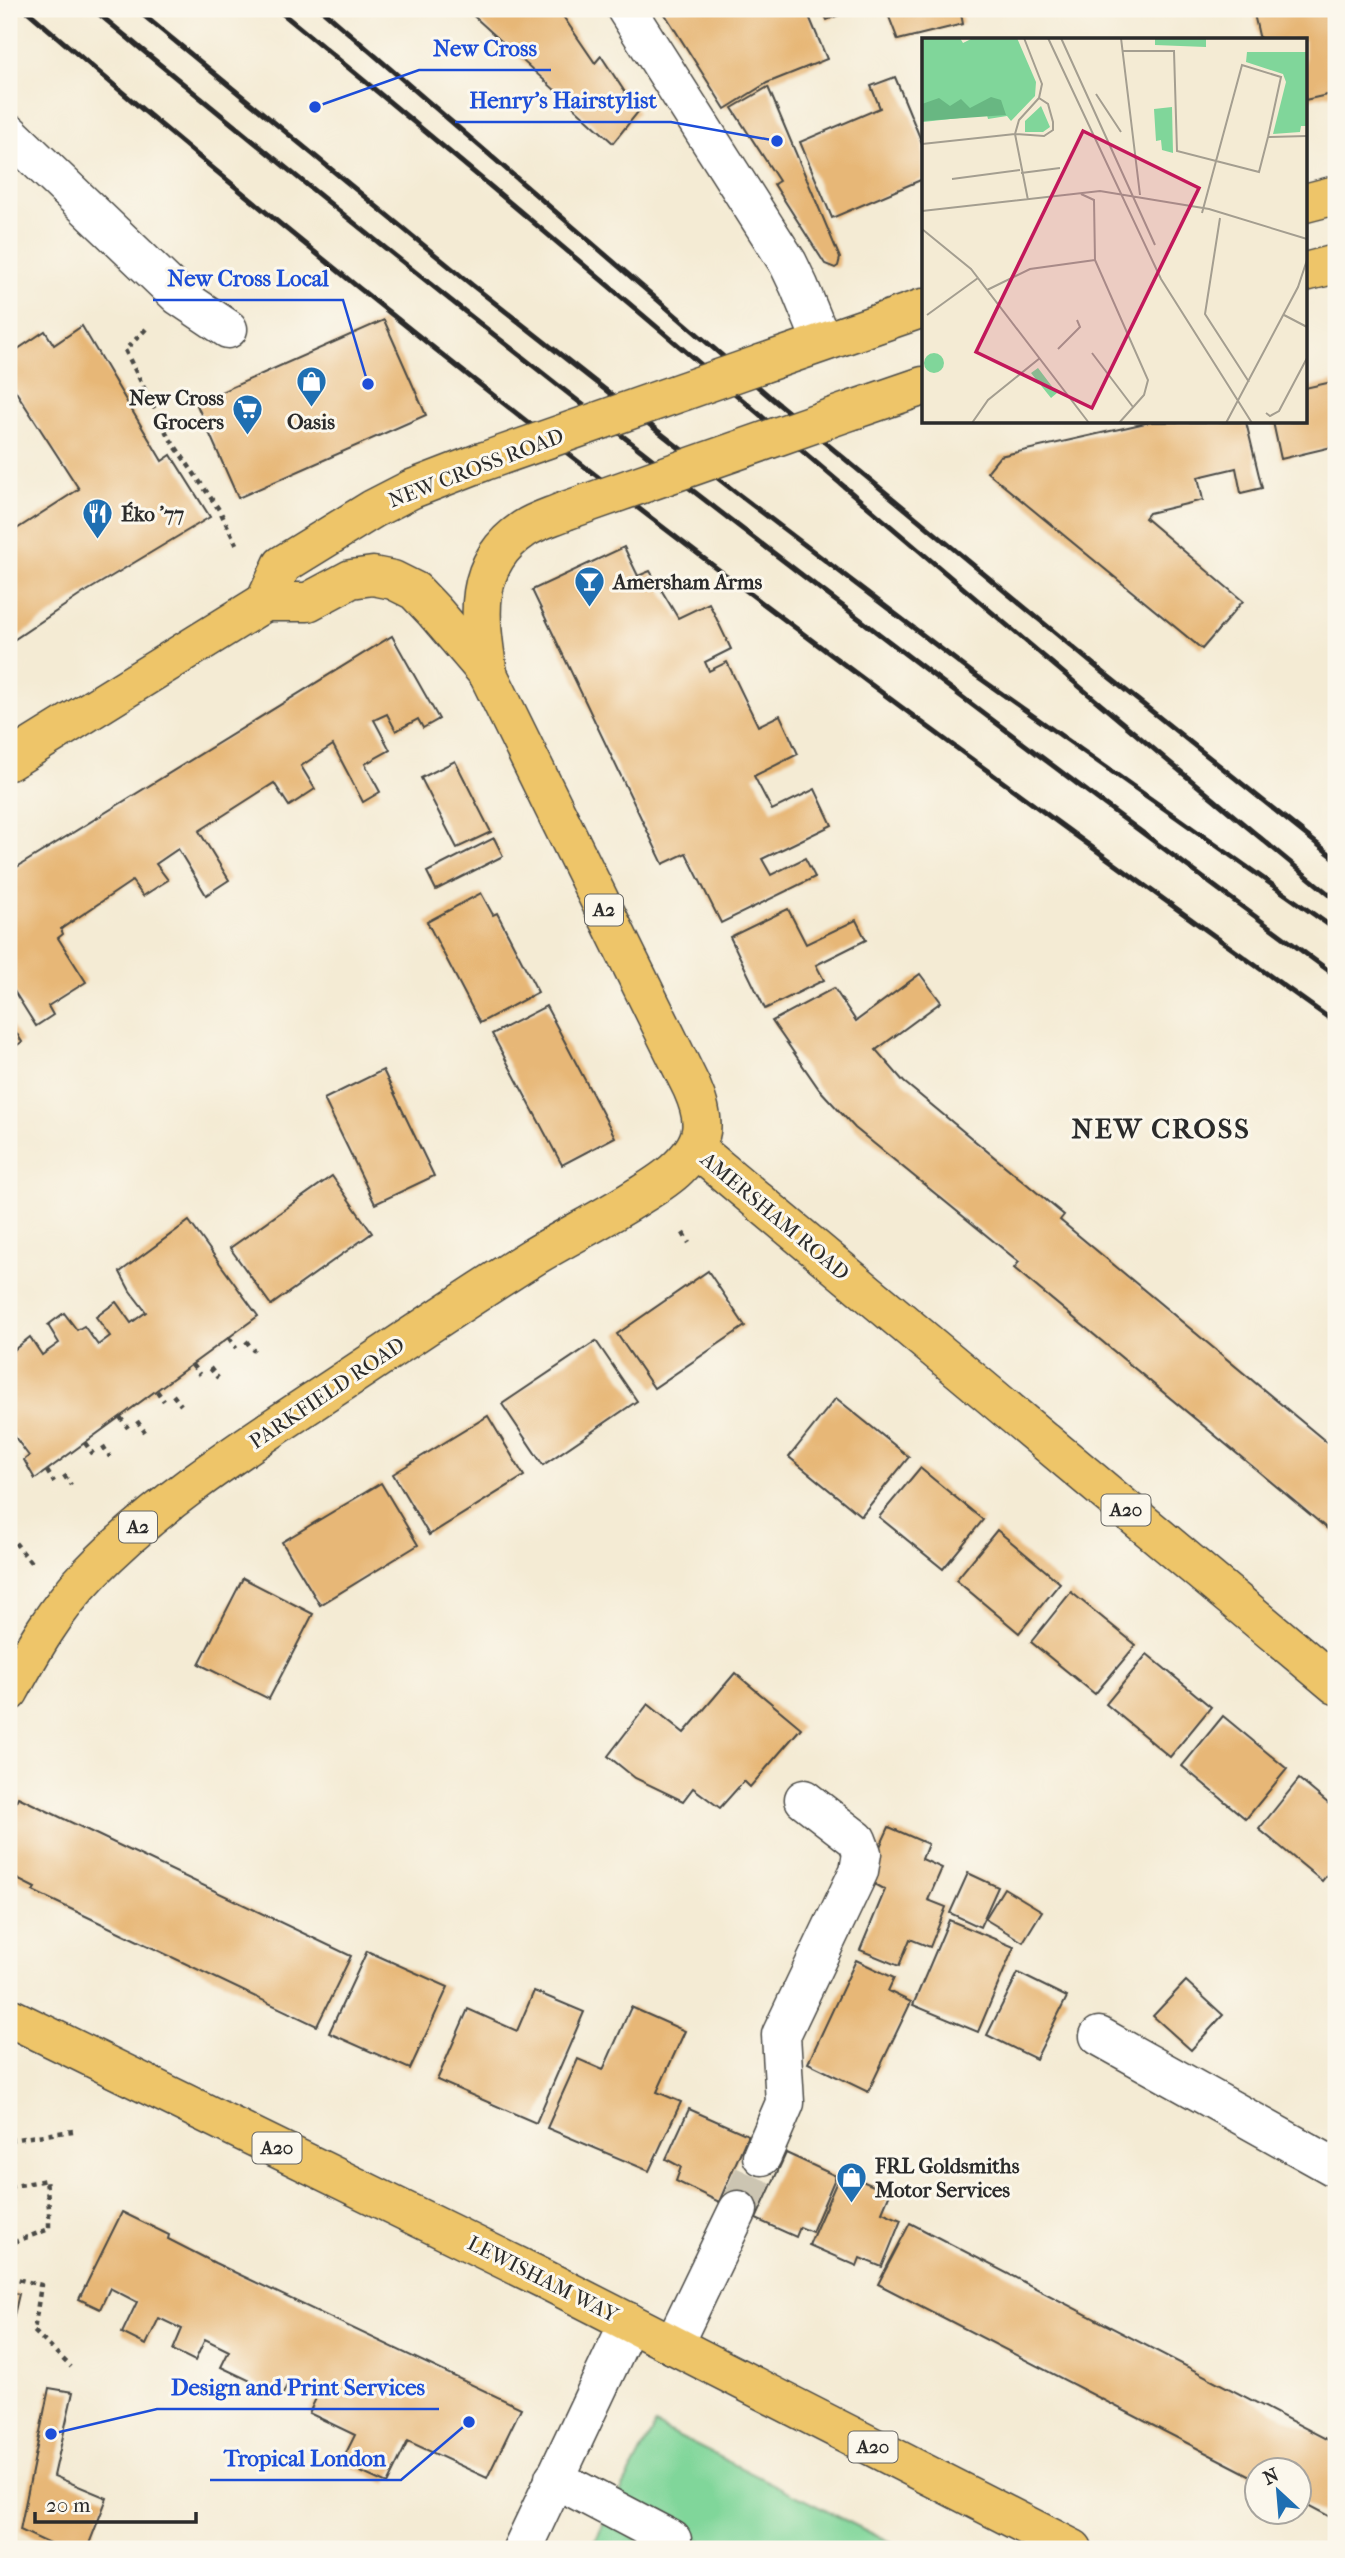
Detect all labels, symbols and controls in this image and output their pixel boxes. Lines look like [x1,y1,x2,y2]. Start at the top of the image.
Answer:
callout: New Cross [419,26,551,70]
text: New Cross [433,35,537,62]
inset map [922,38,1306,424]
callout: Henry's Hairstylist [455,78,671,122]
text: Henry's Hairstylist [469,87,658,114]
callout: New Cross Local [153,256,343,300]
text: New Cross Local [167,265,329,292]
shop icon: Oasis [294,365,328,409]
place label: New Cross Grocers [129,386,224,434]
supermarket icon: New Cross Grocers [230,393,264,437]
place label: Oasis [287,410,335,434]
street label: NEW CROSS ROAD [385,423,567,513]
restaurant icon: Éko '77 [81,497,115,541]
place label: Éko '77 [121,501,184,526]
bar icon: Amersham Arms [573,565,607,609]
place label: Amersham Arms [611,570,762,594]
road number: A2 [585,894,623,926]
district label: NEW CROSS [1071,1112,1251,1145]
street label: AMERSHAM ROAD [695,1146,854,1285]
street label: PARKFIELD ROAD [245,1332,409,1454]
road number: A20 [1102,1494,1150,1526]
road number: A2 [119,1512,157,1542]
road number: A20 [252,2132,302,2164]
place label: FRL Goldsmiths Motor Services [874,2154,1020,2202]
shop icon: FRL Goldsmiths Motor Services [835,2161,869,2205]
street label: LEWISHAM WAY [464,2231,623,2328]
callout: Design and Print Services [157,2365,439,2409]
text: Design and Print Services [171,2374,426,2401]
road number: A20 [848,2432,898,2462]
callout: Tropical London [210,2436,401,2480]
text: Tropical London [223,2445,387,2472]
north arrow [1244,2456,1314,2526]
text: N [1260,2463,1283,2490]
scale bar [35,2481,196,2525]
text: 20 m [46,2493,91,2517]

